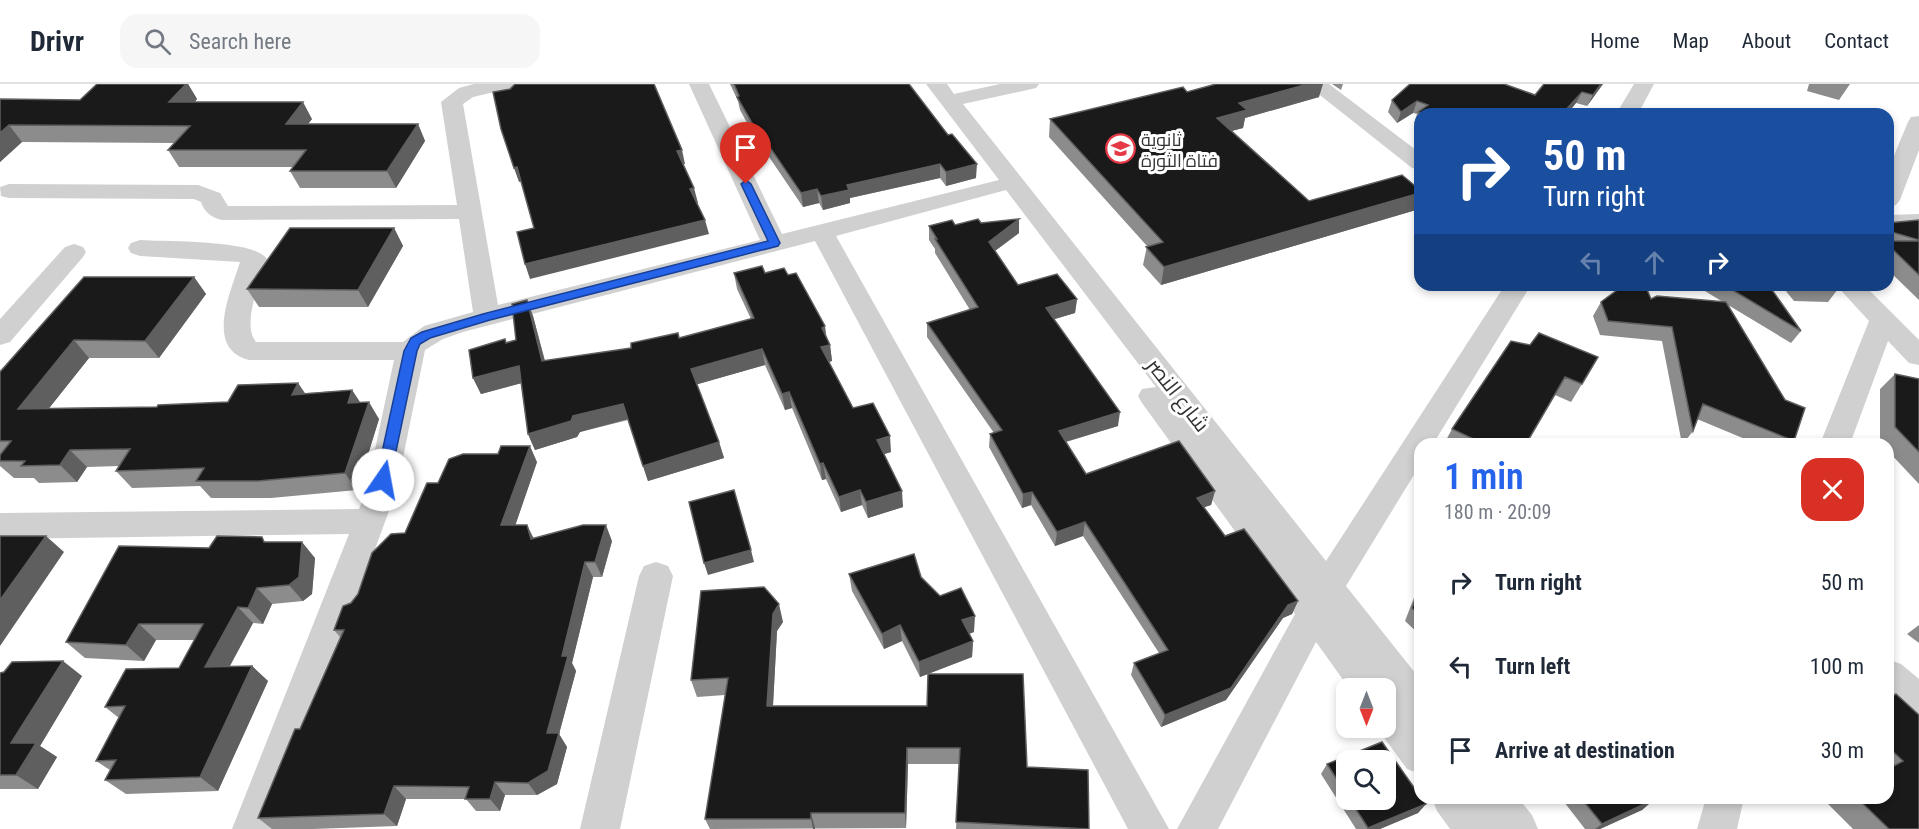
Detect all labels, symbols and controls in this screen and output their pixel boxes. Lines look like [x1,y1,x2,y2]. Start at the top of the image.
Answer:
search box [120,14,540,68]
text: Drivr [30,25,84,58]
icon: search [141,25,174,58]
text: Search here [189,29,291,54]
text: Home [1590,29,1640,53]
text: Map [1673,29,1709,53]
text: About [1742,29,1791,53]
text: Contact [1824,29,1889,53]
pin [720,122,771,184]
place label: ثانوية فتاة الثورة [1141,129,1218,172]
icon: arrive [729,131,762,164]
text: 50 m [1543,131,1626,180]
icon: right [1444,132,1522,210]
school or university icon: ثانوية فتاة الثورة [1104,133,1136,165]
text: Turn right [1543,181,1645,213]
icon: left [1575,246,1608,279]
icon: ahead [1638,246,1671,279]
icon: right [1701,246,1734,279]
street label: شارع النصر [1140,353,1214,438]
position arrow [351,448,415,512]
text: 1 min [1444,456,1524,498]
button: close [1801,458,1864,521]
text: 180 m · 20:09 [1444,500,1551,524]
icon: right [1444,566,1477,599]
text: Turn right [1495,570,1582,595]
text: 50 m [1821,570,1864,595]
icon: left [1444,650,1477,683]
text: Turn left [1495,654,1570,679]
text: 100 m [1810,654,1864,679]
north arrow [1336,678,1396,738]
map controls [1336,678,1396,810]
icon: arrive [1444,734,1477,767]
text: Arrive at destination [1495,738,1675,763]
text: 30 m [1821,738,1864,763]
button: search [1336,750,1396,810]

